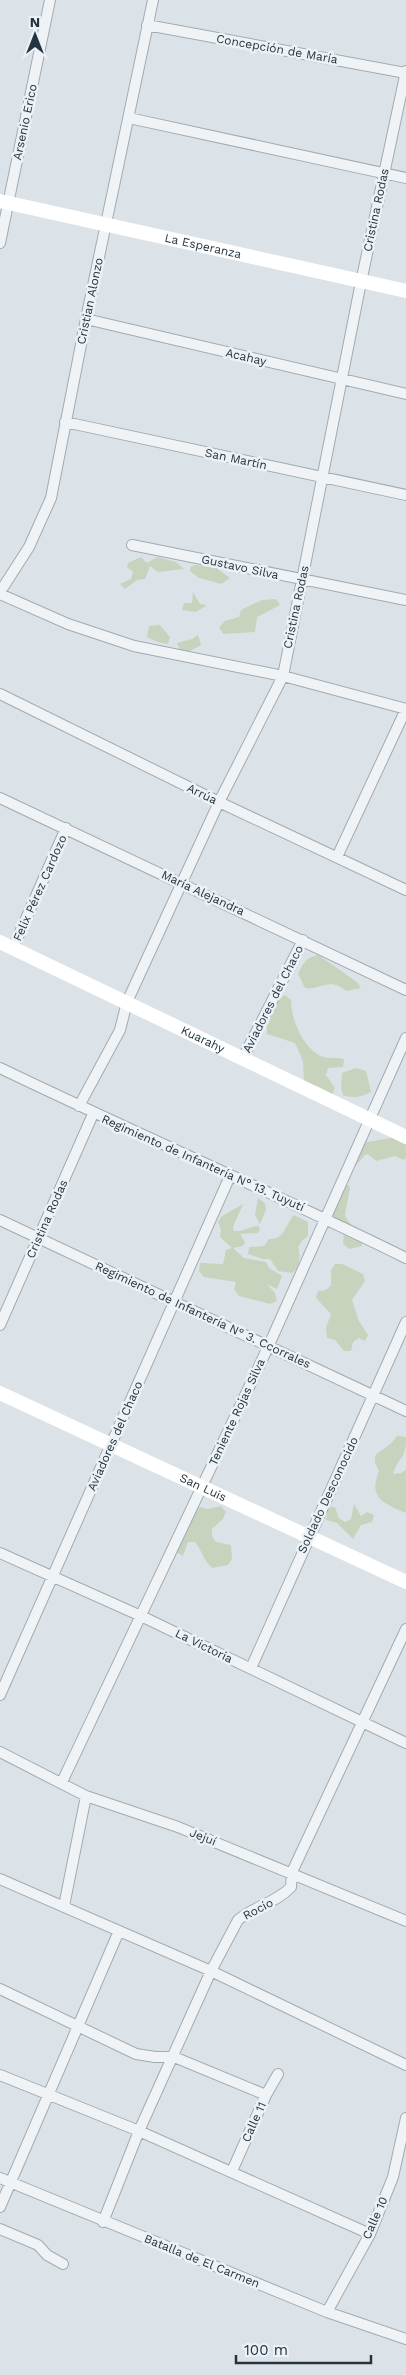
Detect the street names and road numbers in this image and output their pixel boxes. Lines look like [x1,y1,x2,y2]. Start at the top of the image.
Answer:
street label: Concepción de María [215,31,339,67]
street label: Arsenio Erico [10,83,40,161]
street label: Cristina Rodas [360,167,392,253]
street label: La Esperanza [163,231,243,261]
street label: Cristian Alonzo [74,256,106,346]
street label: Acahay [224,346,269,369]
street label: San Martín [204,446,268,472]
street label: Gustavo Silva [200,552,280,582]
street label: Cristina Rodas [280,564,312,650]
street label: Arrúa [185,781,220,807]
street label: Felix Pérez Cardozo [10,833,70,943]
street label: María Alejandra [159,868,247,918]
street label: Aviadores del Chaco [240,943,306,1055]
street label: Kuarahy [179,1023,228,1056]
street label: Regimiento de Infantería N° 13. Tuyutí [99,1112,307,1214]
street label: Cristina Rodas [23,1178,71,1260]
street label: Regimiento de Infantería N° 3. Ccorrales [93,1259,313,1371]
street label: Teniente Rojas Silva [206,1356,268,1468]
street label: Aviadores del Chaco [84,1379,146,1493]
street label: Soldado Desconocido [295,1435,361,1555]
street label: San Luis [178,1471,229,1504]
street label: La Victoria [173,1626,235,1666]
street label: Jejuí [188,1825,218,1849]
street label: Rocío [241,1895,275,1923]
street label: Calle 11 [239,2100,269,2144]
street label: Calle 10 [359,2194,391,2242]
street label: Batalla de El Carmen [142,2231,262,2291]

